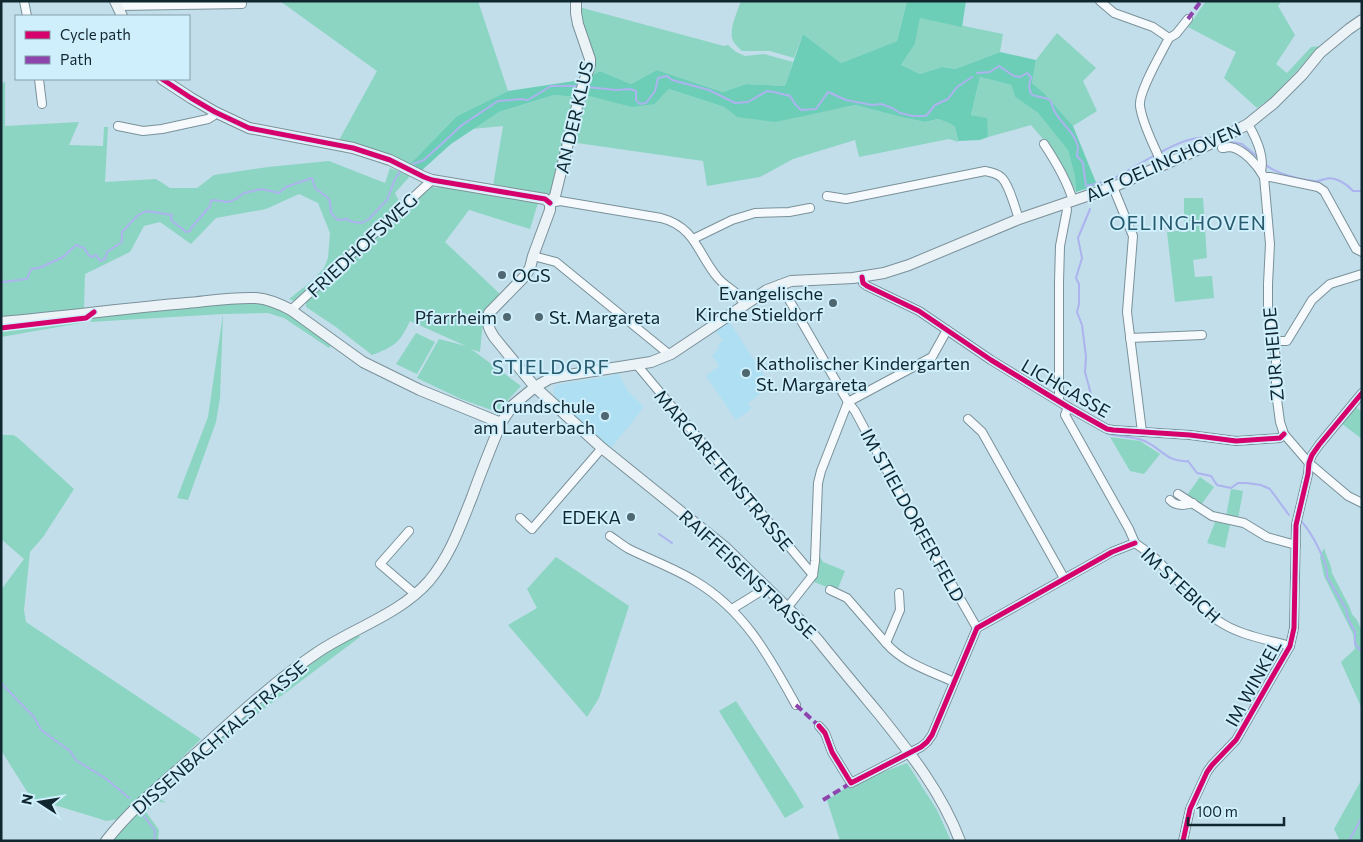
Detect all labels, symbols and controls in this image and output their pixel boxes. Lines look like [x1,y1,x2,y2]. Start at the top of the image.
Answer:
legend [15,15,190,80]
text: Cycle path [60,25,131,43]
text: Path [60,50,92,68]
street label: AN DER KLUS [550,59,598,175]
street label: ALT OELINGHOVEN [1082,118,1244,206]
street label: FRIEDHOFSWEG [302,188,422,302]
district label: OELINGHOVEN [1109,210,1267,234]
place label: OGS [512,264,550,286]
marker: OGS [496,269,508,281]
place label: Evangelische Kirche Stieldorf [695,282,824,325]
marker: Evangelische Kirche Stieldorf [827,297,839,309]
place label: Pfarrheim [415,306,497,328]
place label: St. Margareta [549,306,660,328]
street label: ZUR HEIDE [1258,306,1288,402]
marker: Pfarrheim [501,311,513,323]
marker: St. Margareta [533,311,545,323]
place label: Katholischer Kindergarten St. Margareta [756,352,970,395]
district label: STIELDORF [492,354,610,378]
street label: LICHGASSE [1018,354,1114,422]
marker: Katholischer Kindergarten St. Margareta [740,367,752,379]
street label: MARGARETENSTRASSE [650,385,798,555]
place label: Grundschule am Lauterbach [473,395,595,438]
marker: Grundschule am Lauterbach [599,410,611,422]
street label: IM STIELDORFER FELD [856,425,970,605]
street label: RAIFFEISENSTRASSE [675,505,821,643]
place label: EDEKA [562,506,621,528]
marker: EDEKA [625,511,637,523]
street label: IM STEBICH [1137,543,1225,627]
street label: IM WINKEL [1220,636,1286,730]
street label: DISSENBACHTALSTRASSE [127,655,311,819]
north arrow [15,777,65,827]
text: N [17,792,36,806]
scale bar [1188,794,1284,826]
text: 100 m [1196,802,1238,820]

